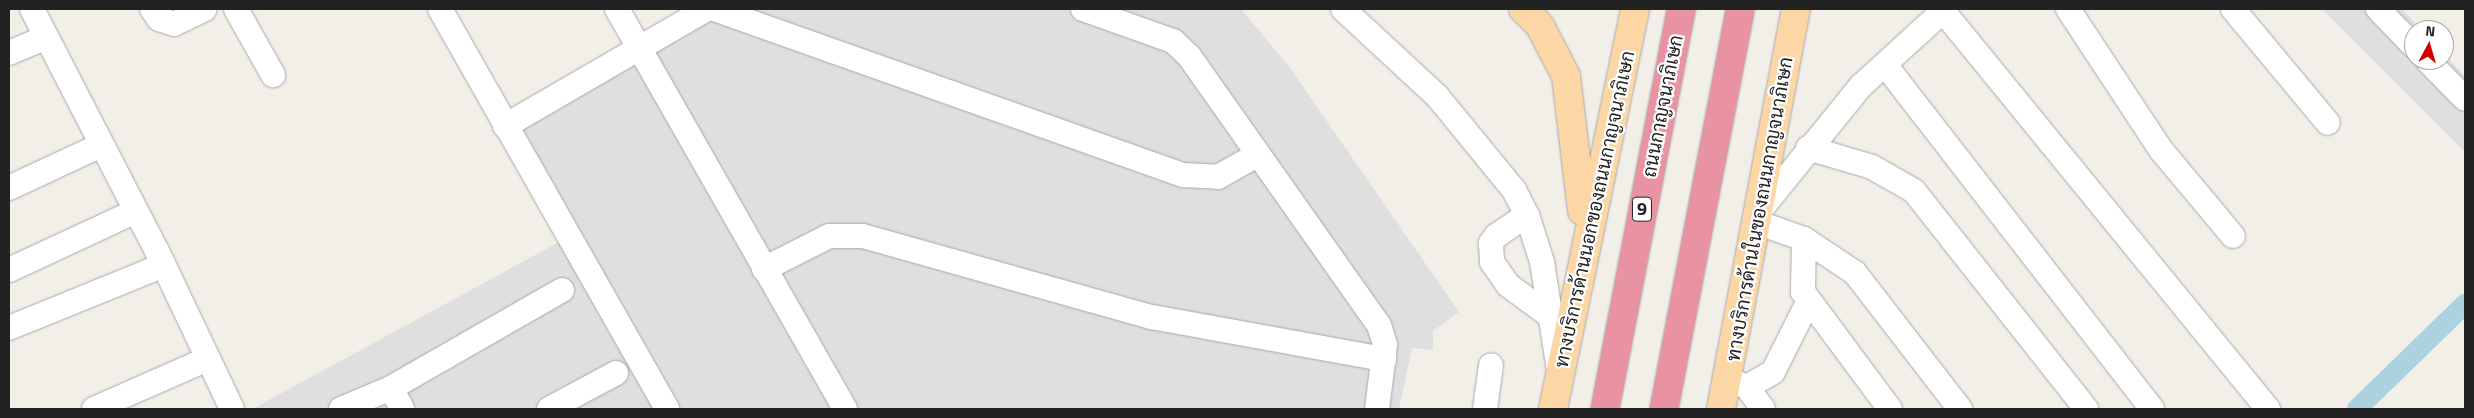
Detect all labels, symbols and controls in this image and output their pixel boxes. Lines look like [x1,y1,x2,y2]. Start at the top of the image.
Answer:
north arrow [2404,20,2454,70]
text: N [2425,20,2436,42]
street label: ถนนกาญจนาภิเษก [1637,33,1687,179]
street label: ทางบริการด้านนอกของถนนกาญจนาภิเษก [1549,48,1639,370]
street label: ทางบริการด้านในของถนนกาญจนาภิเษก [1721,55,1797,363]
road number: 9 [1631,193,1653,224]

